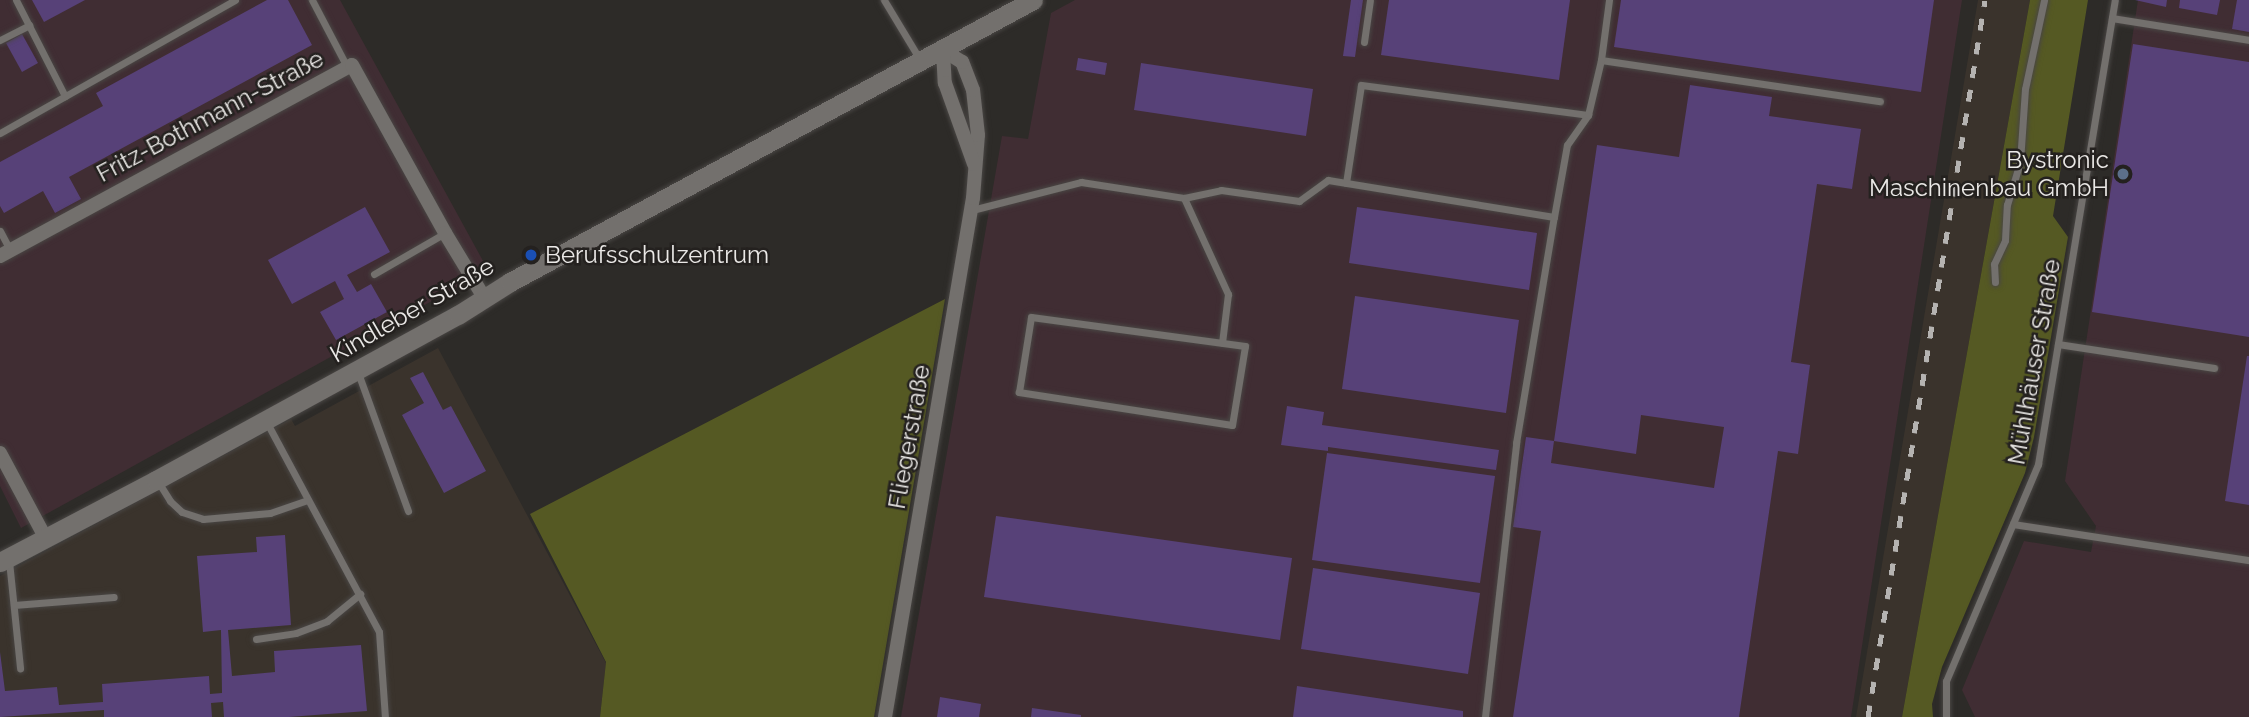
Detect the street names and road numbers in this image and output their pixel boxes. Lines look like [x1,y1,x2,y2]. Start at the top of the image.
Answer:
street label: Fritz-Bothmann-Straße [92,44,328,188]
street label: Kindleber Straße [325,251,499,369]
street label: Mühlhäuser Straße [2002,257,2066,467]
street label: Fliegerstraße [882,363,936,511]

